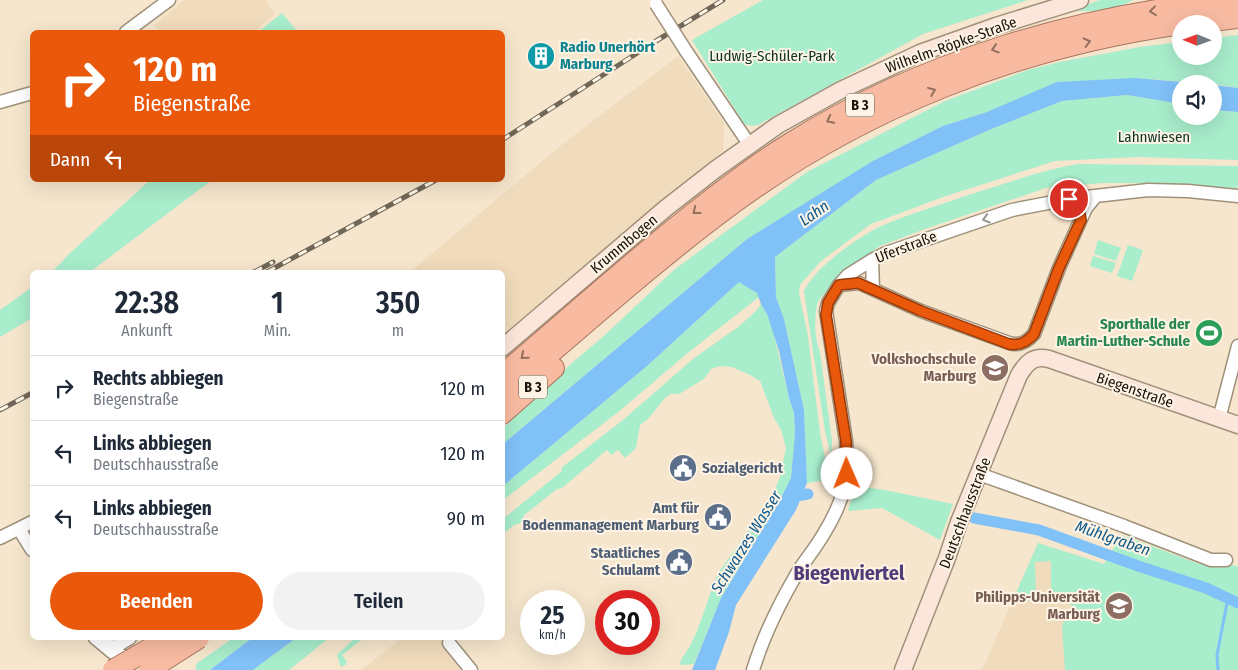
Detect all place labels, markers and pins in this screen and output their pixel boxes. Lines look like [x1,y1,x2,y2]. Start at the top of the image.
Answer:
place label: Radio Unerhört Marburg [560,38,656,73]
building icon: Radio Unerhört Marburg [526,41,556,71]
pin [1048,178,1090,220]
place label: Sporthalle der Martin-Luther-Schule [1057,315,1190,350]
sports icon: Sporthalle der Martin-Luther-Schule [1194,318,1224,348]
place label: Volkshochschule Marburg [871,350,977,385]
school or university icon: Volkshochschule Marburg [980,353,1010,383]
public building icon: Sozialgericht [668,453,698,483]
place label: Sozialgericht [702,459,784,477]
place label: Amt für Bodenmanagement Marburg [522,499,700,534]
public building icon: Amt für Bodenmanagement Marburg [703,502,733,532]
place label: Staatliches Schulamt [591,544,661,579]
public building icon: Staatliches Schulamt [664,547,694,577]
place label: Philipps-Universität Marburg [975,588,1101,623]
school or university icon: Philipps-Universität Marburg [1104,591,1134,621]

